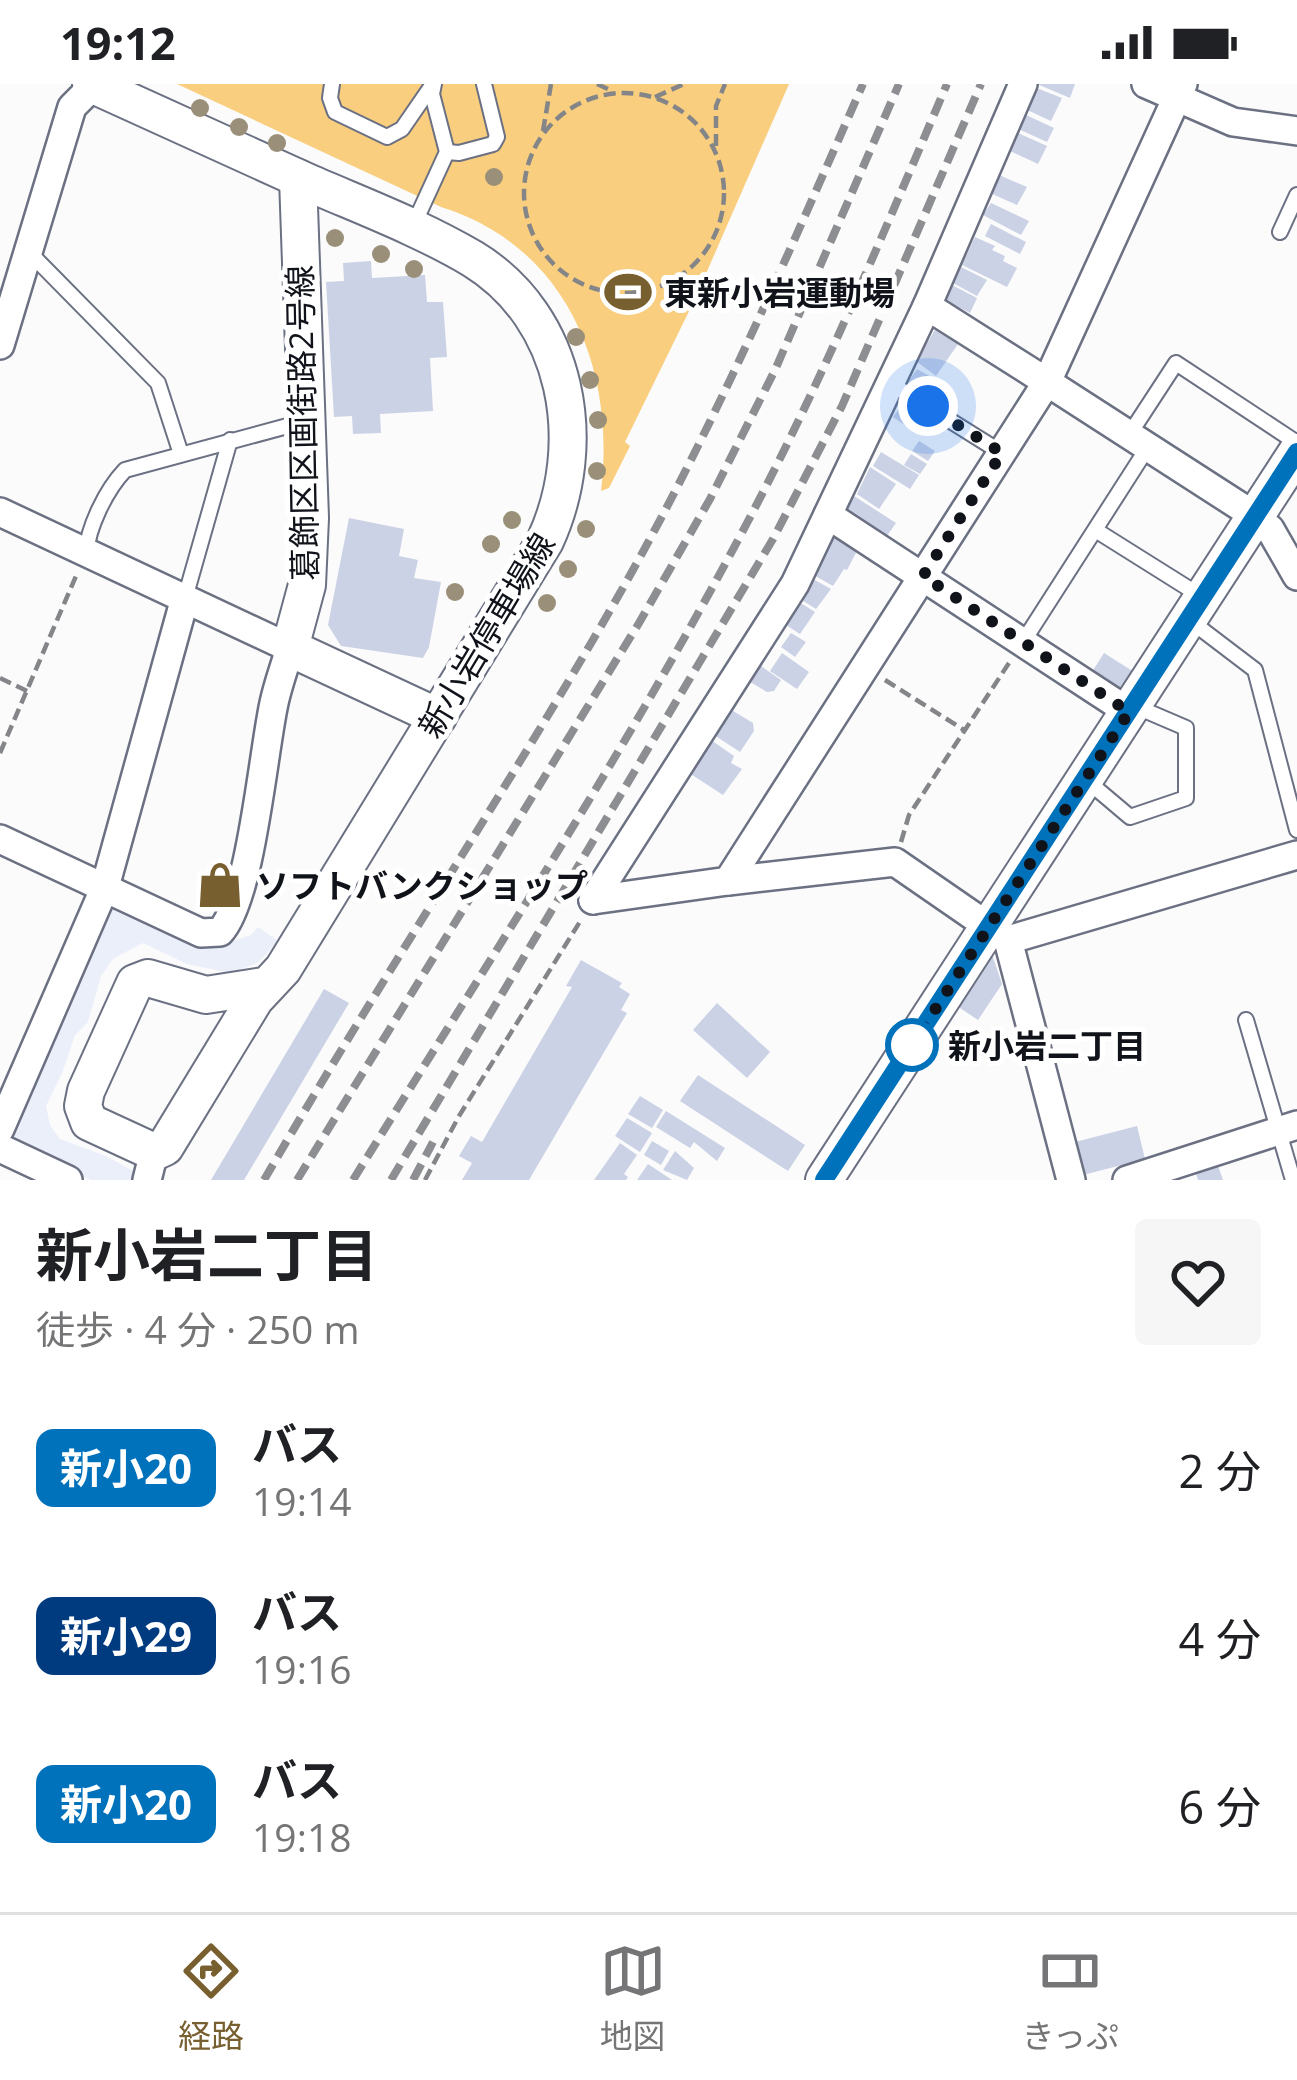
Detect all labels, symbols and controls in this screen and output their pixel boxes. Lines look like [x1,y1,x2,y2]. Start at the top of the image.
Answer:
text: 19:12 [60,12,176,73]
street label: 葛飾区区画街路2号線 [277,265,327,581]
sports icon: 東新小岩運動場 [603,267,653,317]
place label: 東新小岩運動場 [664,270,895,315]
your location [898,376,958,436]
street label: 新小岩停車場線 [407,524,565,746]
shop icon: ソフトバンクショップ [195,860,245,910]
place label: ソフトバンクショップ [256,863,588,908]
marker: 新小岩二丁目 [887,1020,937,1070]
place label: 新小岩二丁目 [948,1023,1146,1068]
text: 新小岩二丁目 [36,1215,378,1293]
button: heart [1135,1219,1261,1345]
text: 徒歩 · 4 分 · 250 m [36,1302,360,1355]
text: バス [252,1413,342,1474]
text: 新小20 [60,1439,192,1496]
text: 2 分 [1179,1440,1261,1501]
text: 19:14 [252,1474,351,1527]
text: バス [252,1581,342,1642]
text: 新小29 [60,1607,192,1664]
text: 4 分 [1179,1608,1261,1669]
text: 19:16 [252,1642,351,1695]
text: バス [252,1749,342,1810]
text: 新小20 [60,1775,192,1832]
text: 6 分 [1179,1776,1261,1837]
text: 19:18 [252,1810,351,1863]
tab: 経路 [178,1938,244,2058]
tab: 地図 [600,1938,666,2058]
tab: きっぷ [1021,1938,1119,2058]

